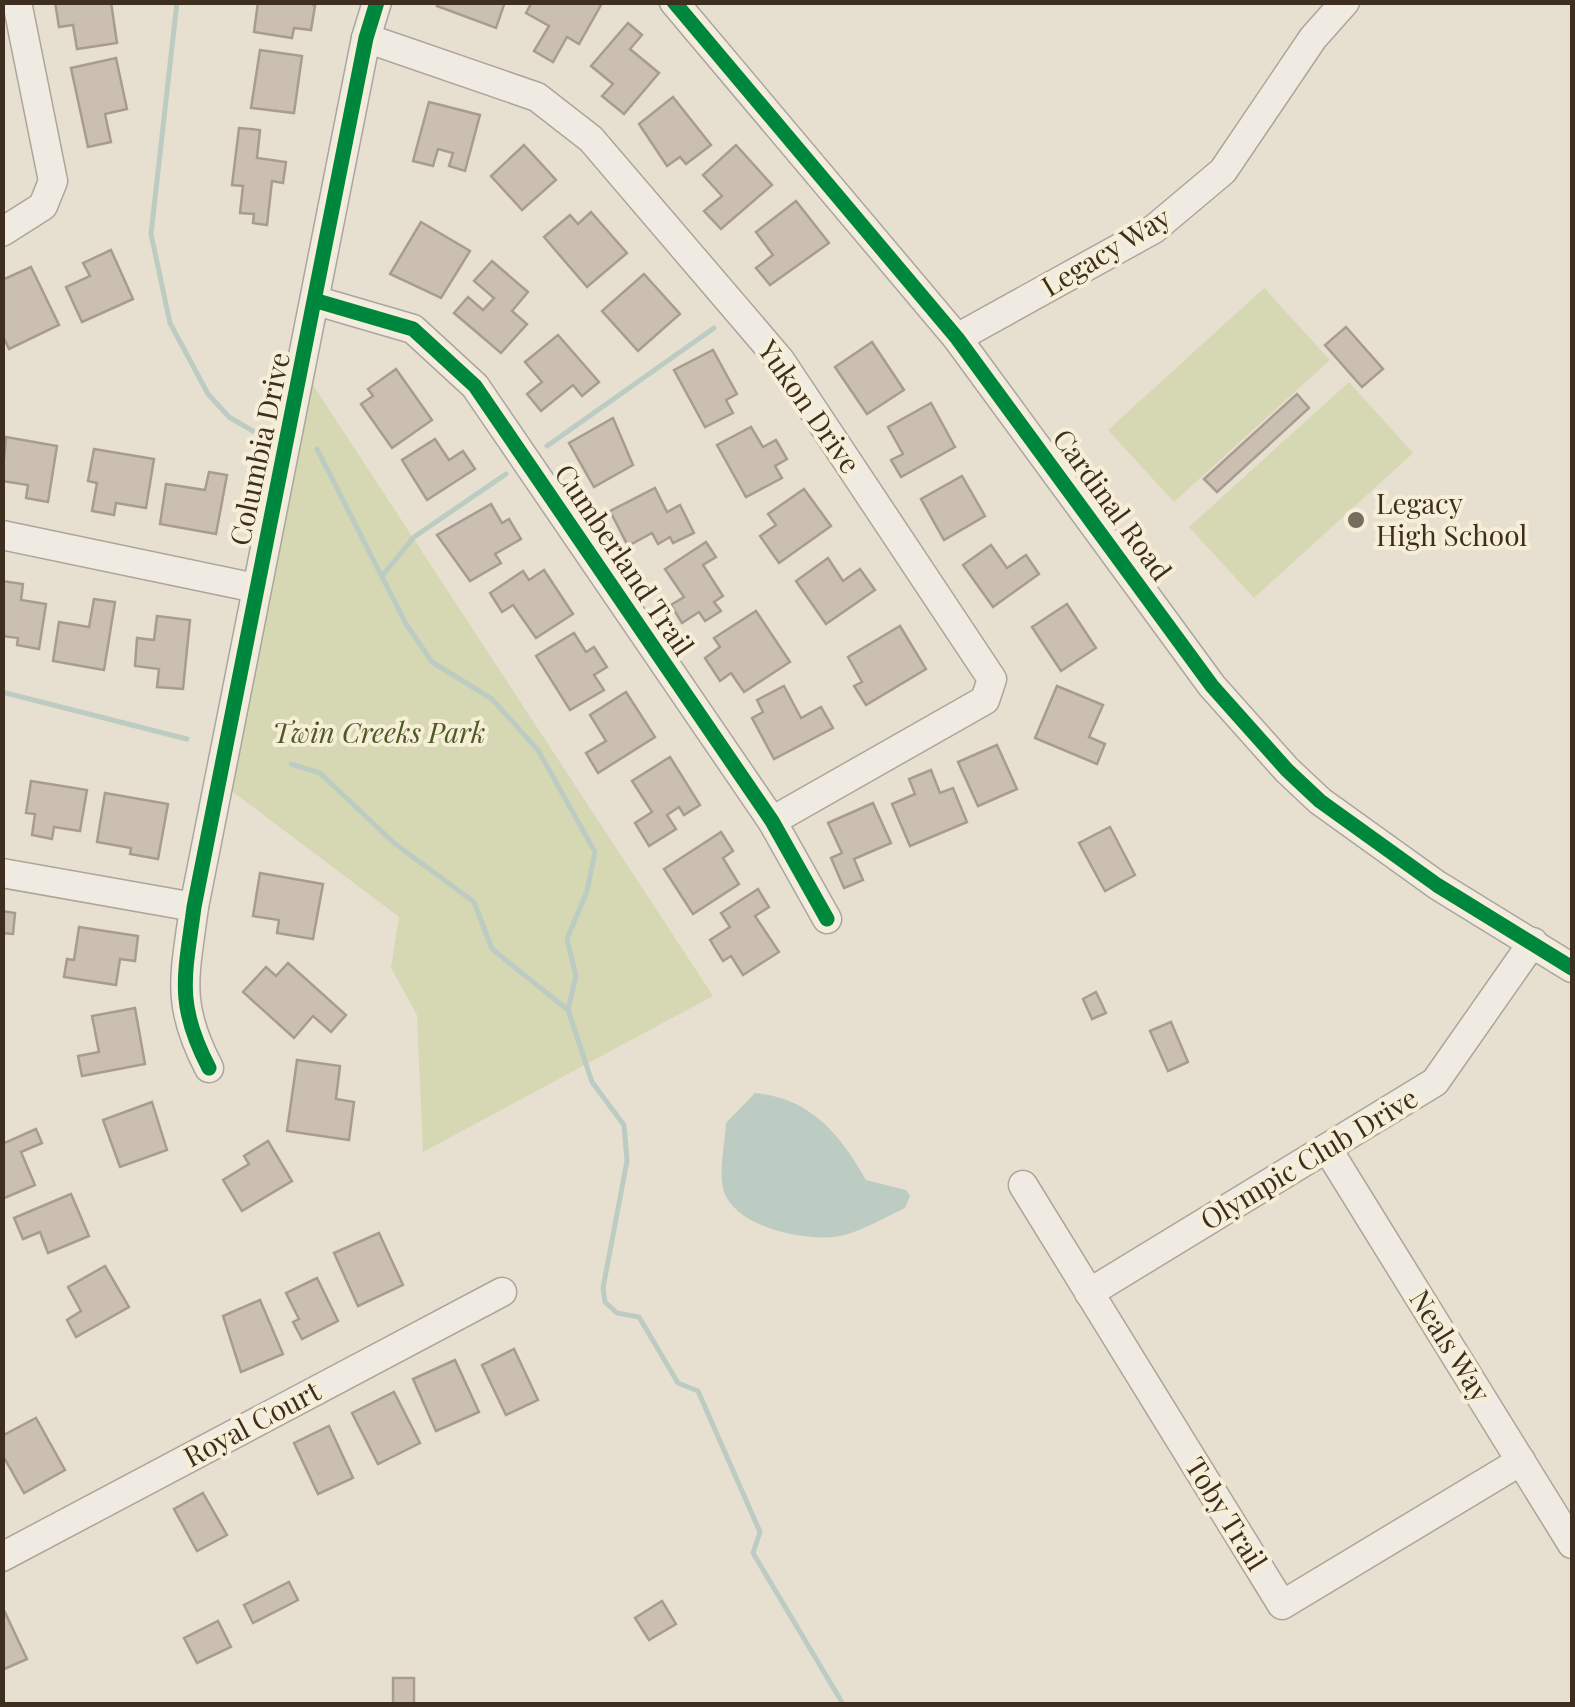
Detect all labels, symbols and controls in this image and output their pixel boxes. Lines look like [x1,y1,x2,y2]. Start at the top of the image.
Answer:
street label: Legacy Way [1034,198,1176,304]
street label: Yukon Drive [750,332,870,480]
street label: Columbia Drive [220,349,297,549]
street label: Cardinal Road [1046,421,1181,587]
street label: Cumberland Trail [547,456,703,662]
place label: Legacy High School [1376,484,1527,553]
marker: Legacy High School [1345,509,1367,531]
park label: Twin Creeks Park [273,713,485,750]
street label: Olympic Club Drive [1193,1078,1424,1237]
street label: Neals Way [1402,1282,1500,1408]
street label: Royal Court [177,1371,327,1474]
street label: Toby Trail [1178,1450,1277,1577]

